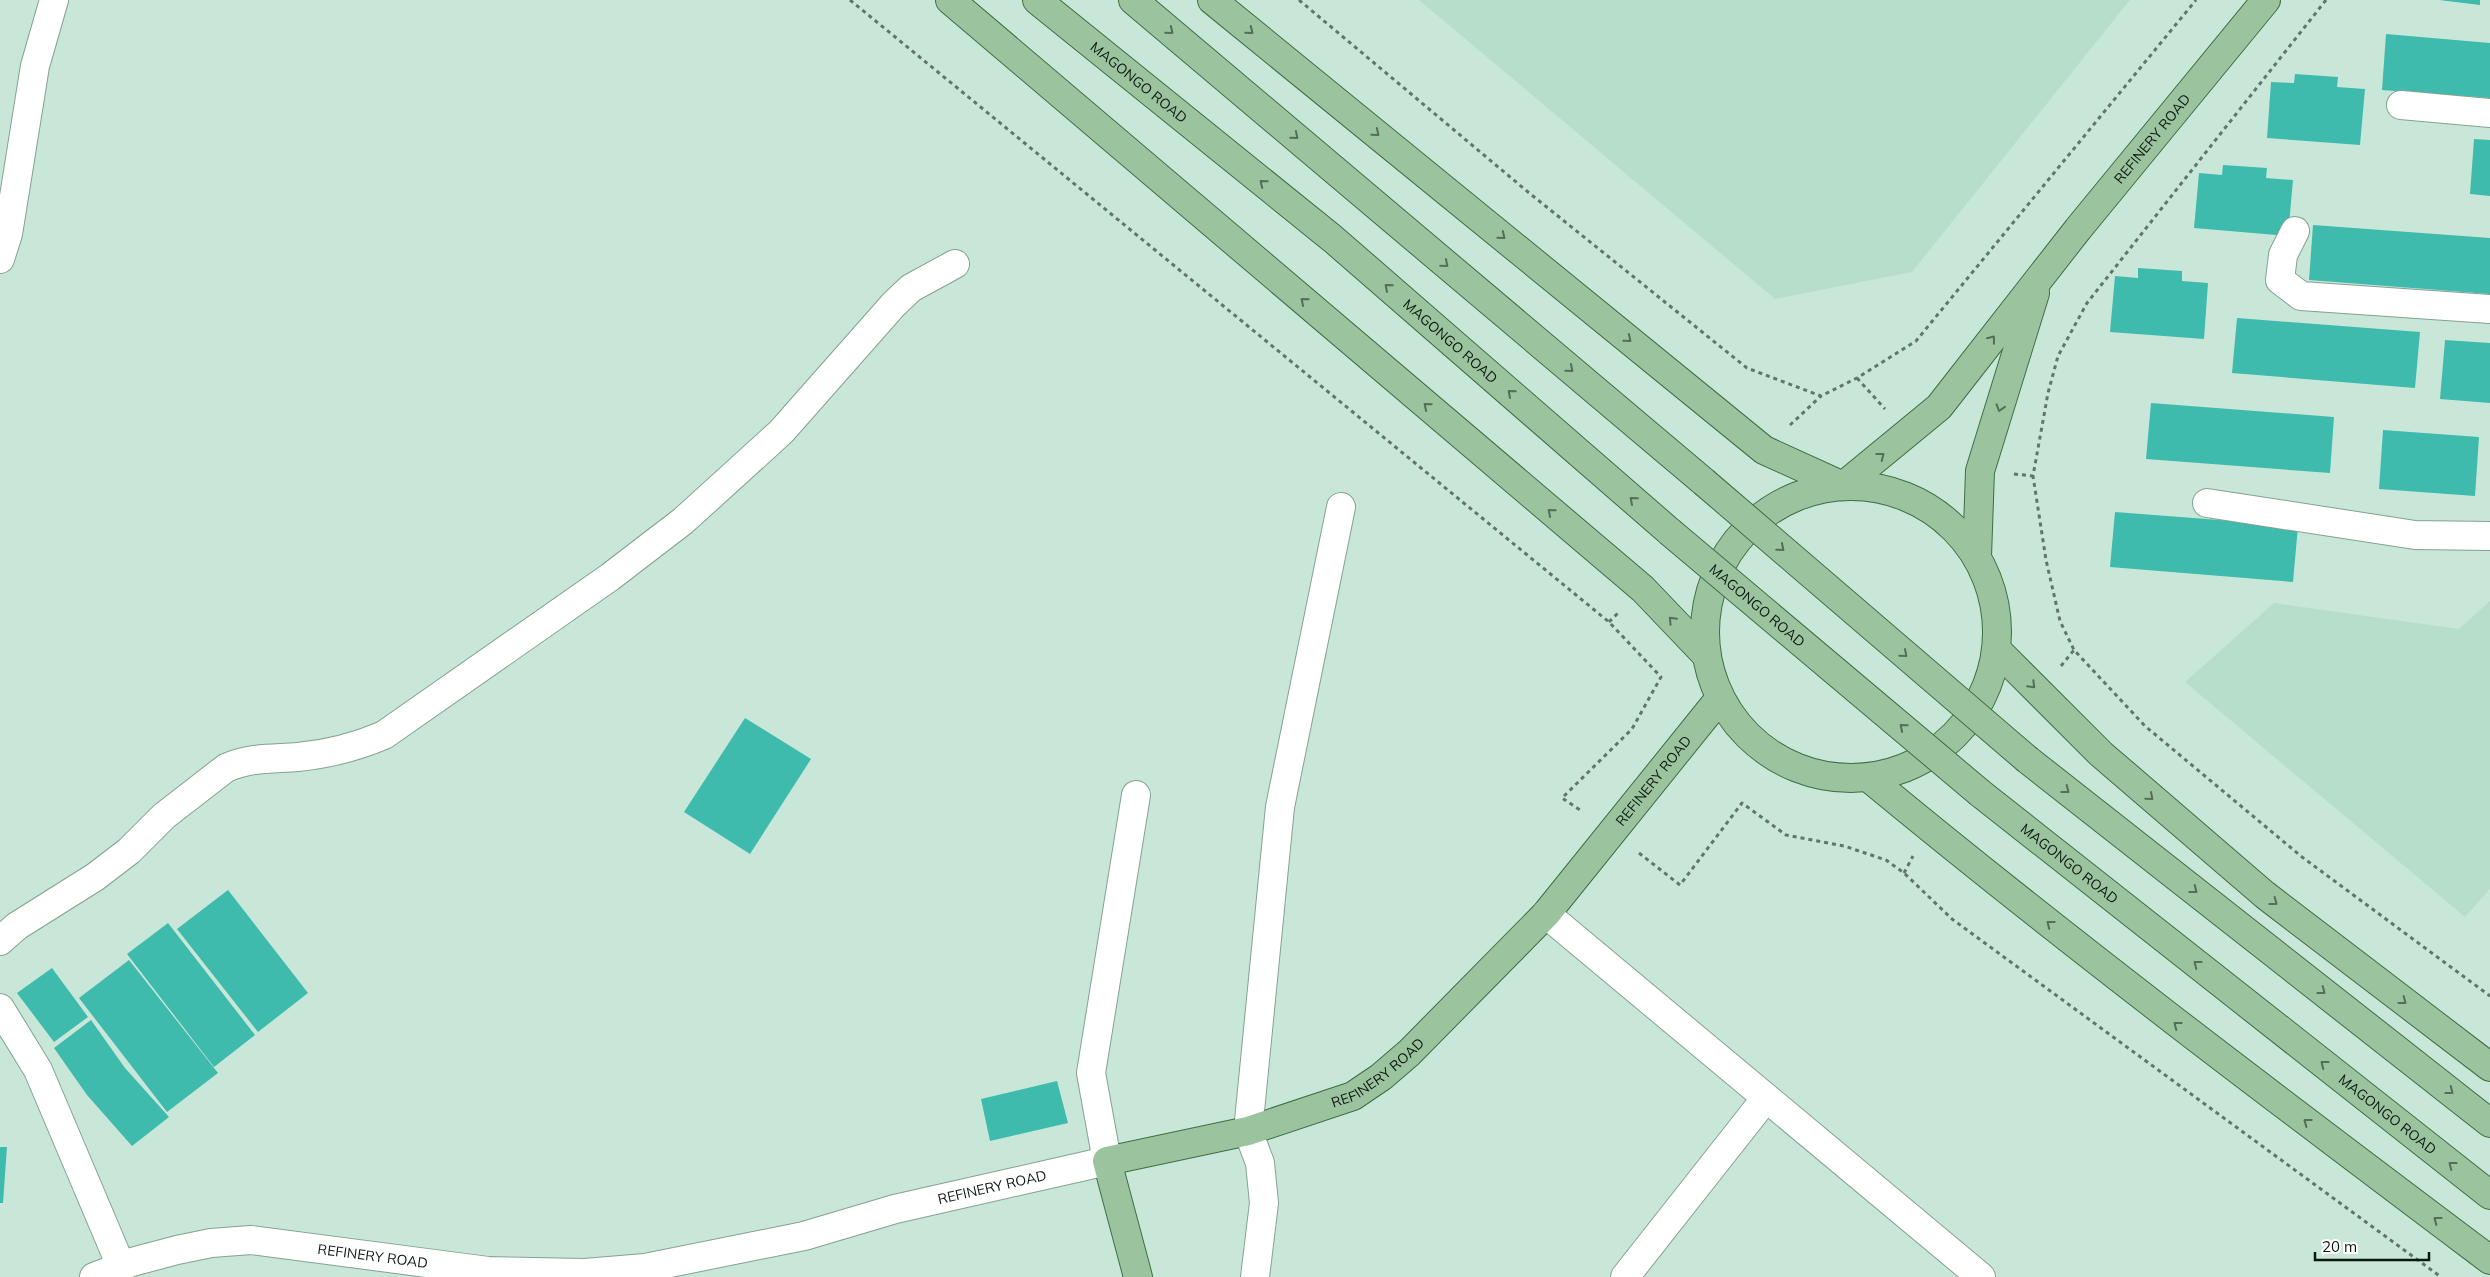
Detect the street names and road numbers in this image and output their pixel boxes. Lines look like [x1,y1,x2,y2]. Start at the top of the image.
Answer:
street label: MAGONGO ROAD [1087,38,1191,127]
street label: REFINERY ROAD [2110,90,2194,187]
street label: MAGONGO ROAD [1399,295,1501,387]
street label: MAGONGO ROAD [1706,560,1809,651]
street label: REFINERY ROAD [1612,732,1695,830]
street label: MAGONGO ROAD [2017,820,2122,908]
street label: REFINERY ROAD [1329,1034,1428,1112]
street label: MAGONGO ROAD [2335,1070,2440,1158]
street label: REFINERY ROAD [936,1166,1048,1208]
street label: REFINERY ROAD [317,1240,429,1272]

